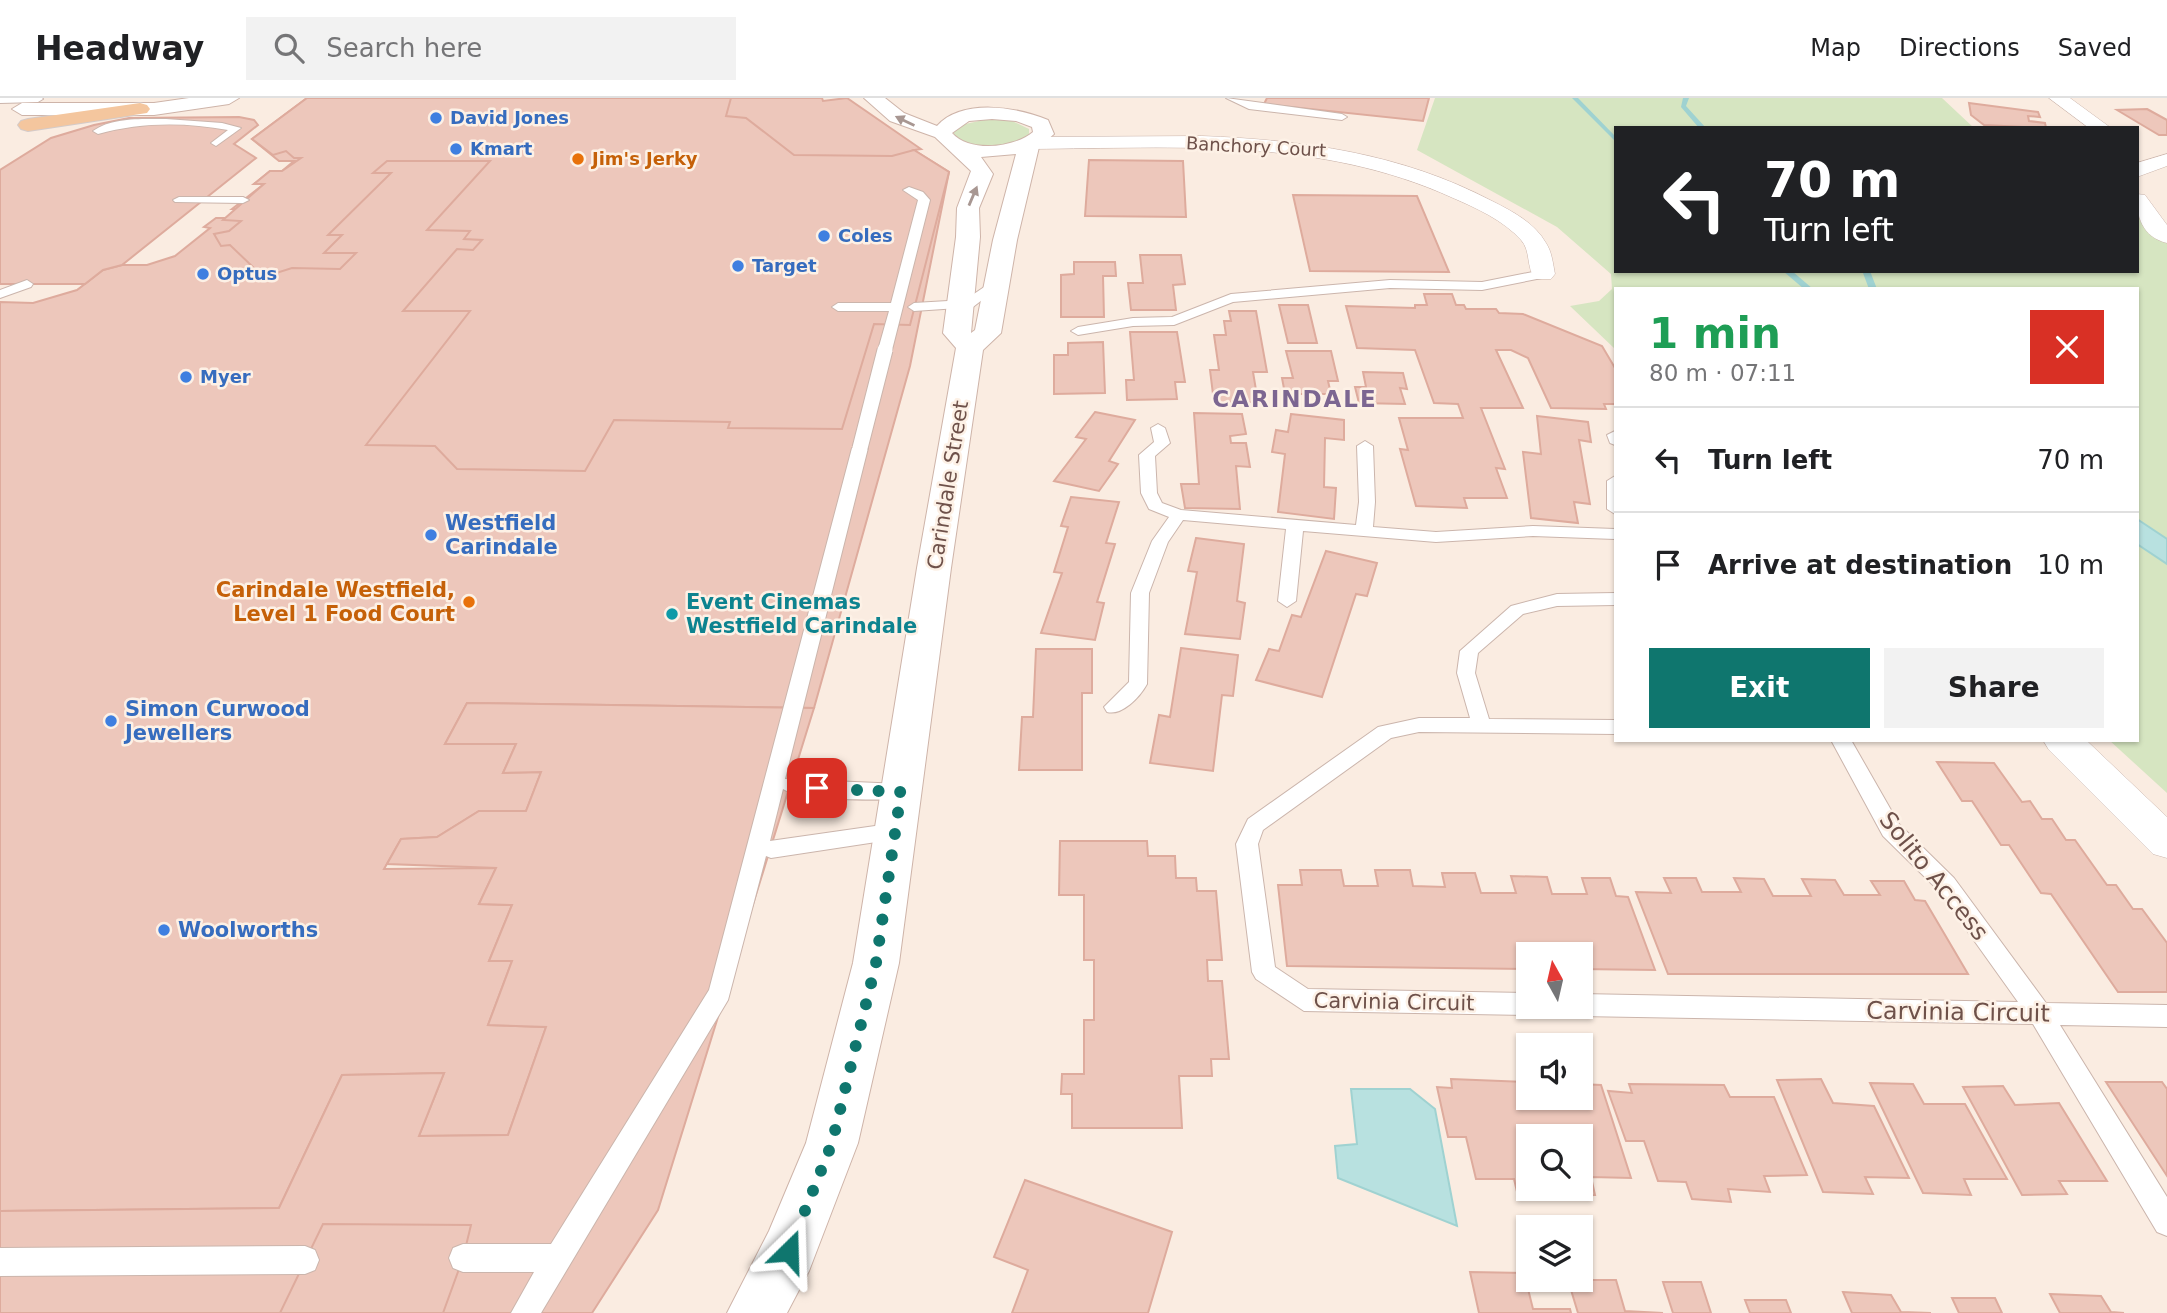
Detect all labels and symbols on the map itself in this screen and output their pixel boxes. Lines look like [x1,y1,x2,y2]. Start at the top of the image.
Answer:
place label: David Jones [450,107,569,128]
marker: David Jones [428,110,444,126]
one-way arrow [895,115,915,126]
street label: Banchory Court [1185,132,1327,161]
place label: Kmart [470,138,533,159]
marker: Kmart [448,141,464,157]
place label: Jim's Jerky [590,148,698,169]
marker: Jim's Jerky [570,151,586,167]
one-way arrow [968,185,979,206]
place label: Coles [838,225,893,246]
marker: Coles [816,228,832,244]
place label: Target [752,255,817,276]
marker: Target [730,258,746,274]
place label: Optus [217,263,277,284]
marker: Optus [195,266,211,282]
place label: Myer [200,366,251,387]
marker: Myer [178,369,194,385]
district label: CARINDALE [1212,386,1378,412]
street label: Carindale Street [923,399,973,571]
place label: Westfield Carindale [445,511,558,559]
marker: Westfield Carindale [423,527,439,543]
place label: Carindale Westfield, Level 1 Food Court [216,578,455,626]
place label: Event Cinemas Westfield Carindale [686,590,917,638]
marker: Carindale Westfield, Level 1 Food Court [461,594,477,610]
marker: Event Cinemas Westfield Carindale [664,606,680,622]
place label: Simon Curwood Jewellers [123,697,310,745]
marker: Simon Curwood Jewellers [103,713,119,729]
pin [787,758,847,818]
street label: Solito Access [1874,806,1994,946]
place label: Woolworths [178,918,318,942]
marker: Woolworths [156,922,172,938]
north arrow [1516,942,1592,1018]
street label: Carvinia Circuit [1313,989,1475,1015]
street label: Carvinia Circuit [1866,996,2050,1028]
position arrow [752,1214,826,1288]

